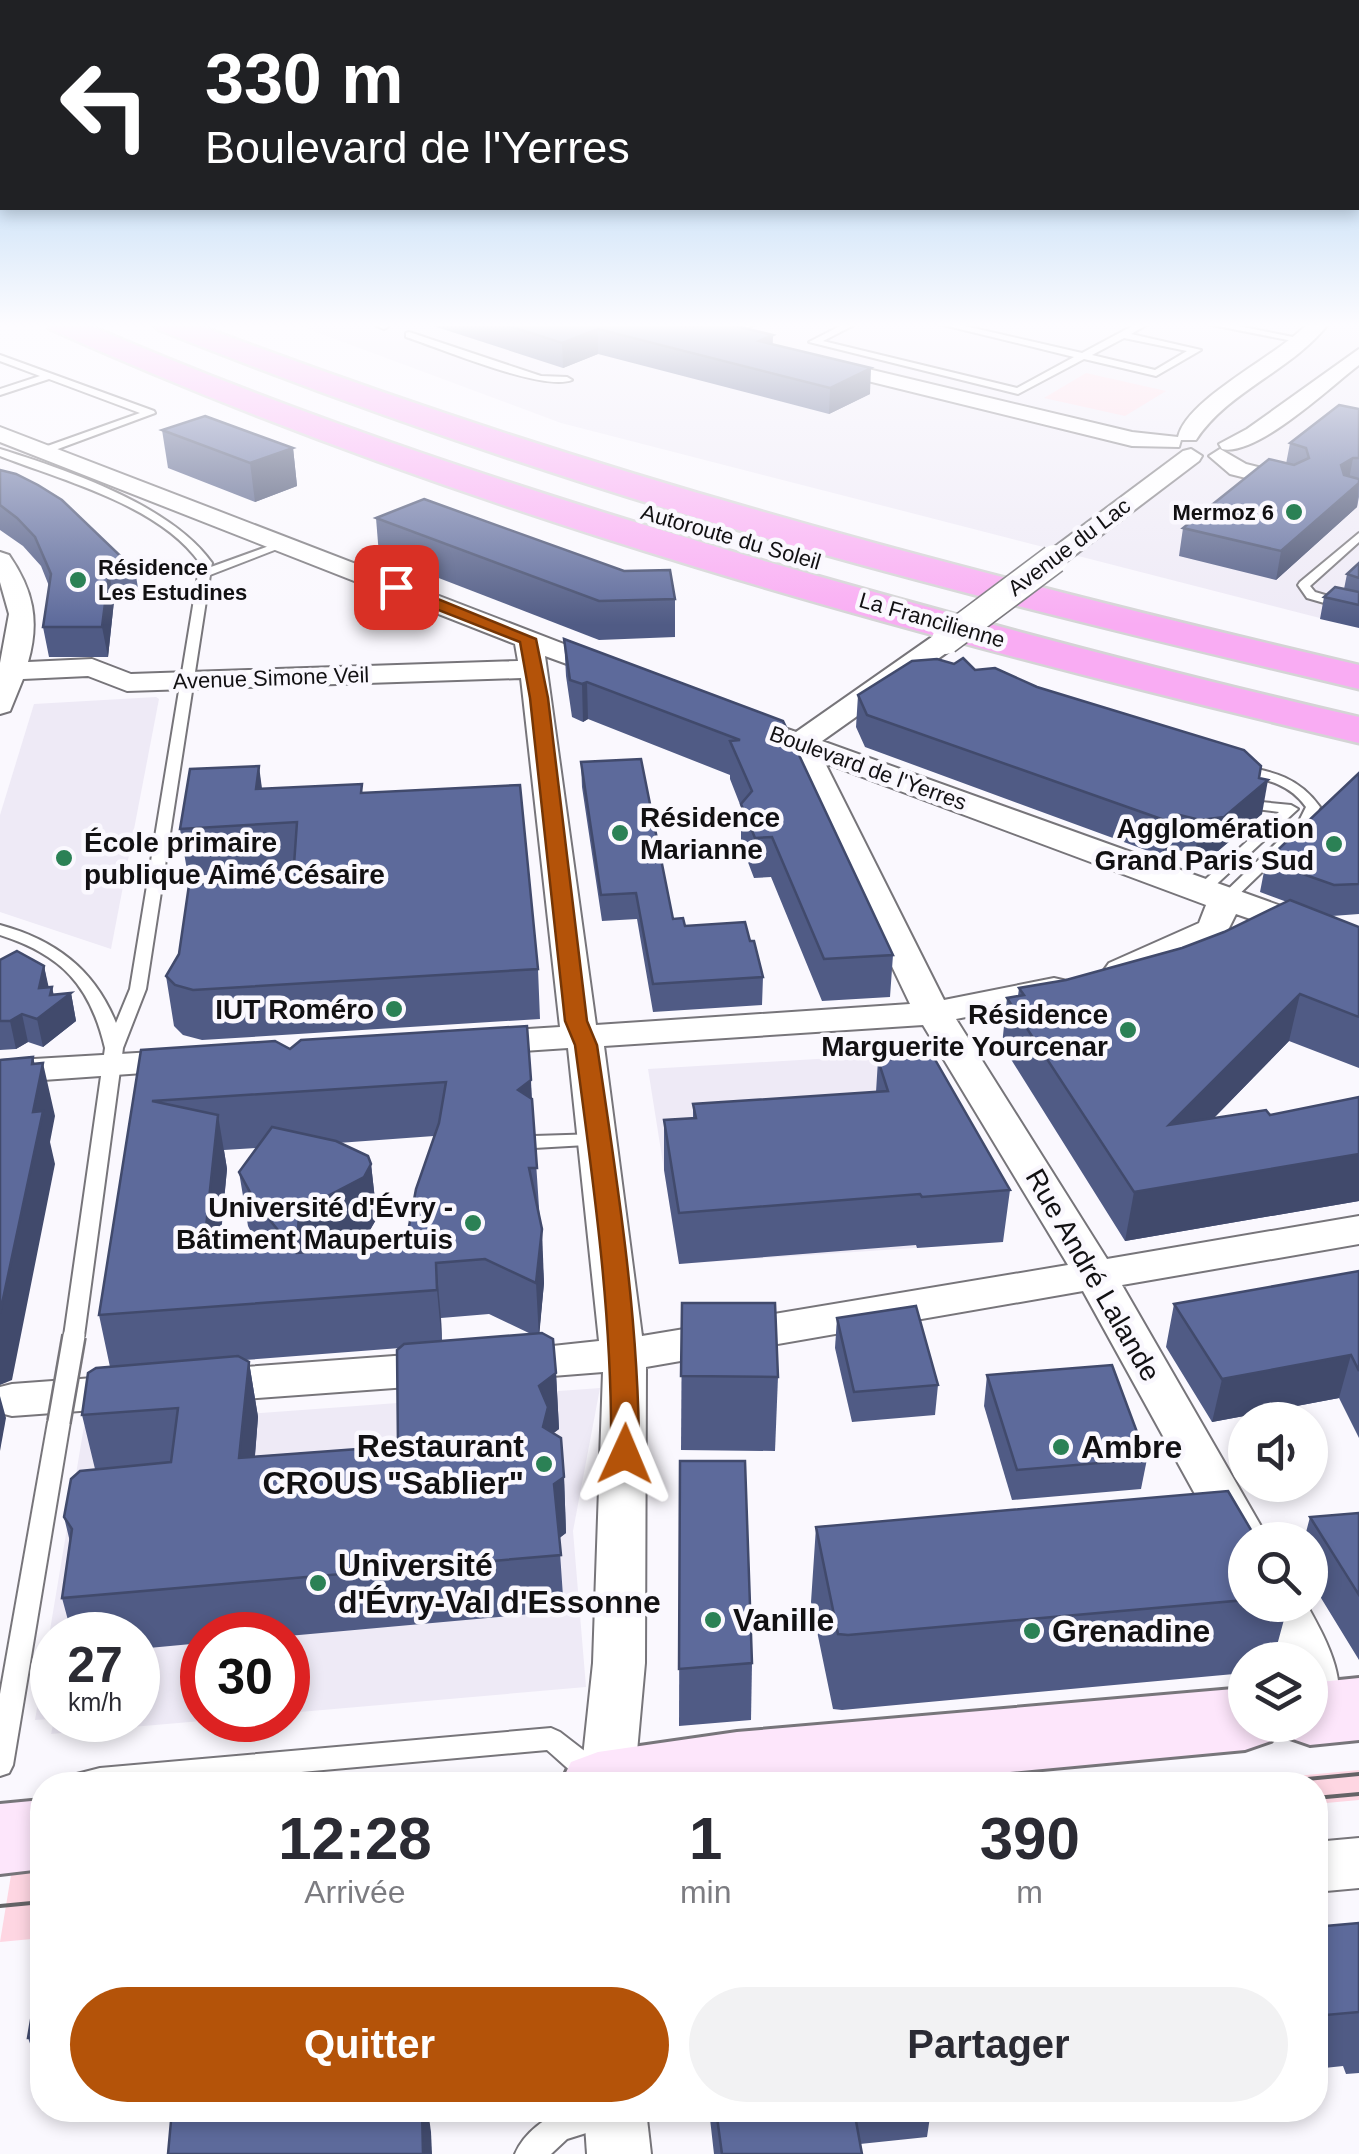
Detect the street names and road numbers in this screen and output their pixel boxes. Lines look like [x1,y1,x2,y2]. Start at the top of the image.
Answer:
street label: Avenue du Lac [1003,493,1135,601]
street label: Autoroute du Soleil [638,499,824,575]
street label: La Francilienne [856,587,1008,653]
street label: Avenue Simone Veil [172,662,370,694]
street label: Boulevard de l'Yerres [766,721,970,815]
street label: Rue André Lalande [1020,1163,1166,1387]

